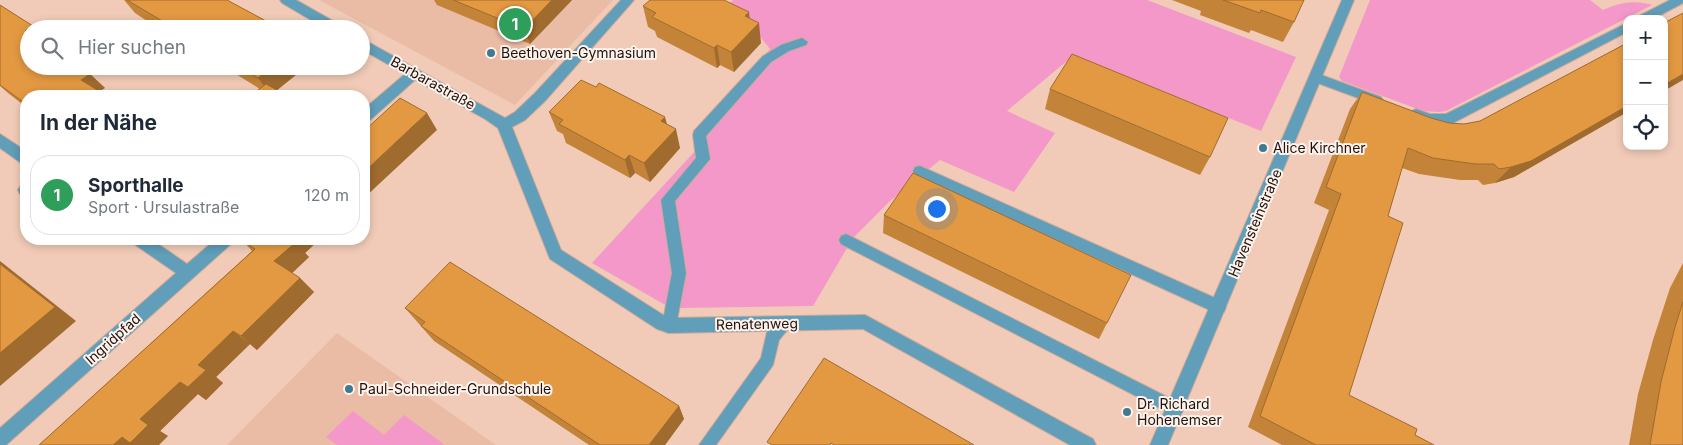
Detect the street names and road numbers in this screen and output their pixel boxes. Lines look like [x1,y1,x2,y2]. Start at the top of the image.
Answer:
street label: Barbarastraße [388,52,479,113]
street label: Havensteinstraße [1224,166,1285,279]
street label: Ingridpfad [82,310,144,368]
street label: Renatenweg [716,314,798,333]

